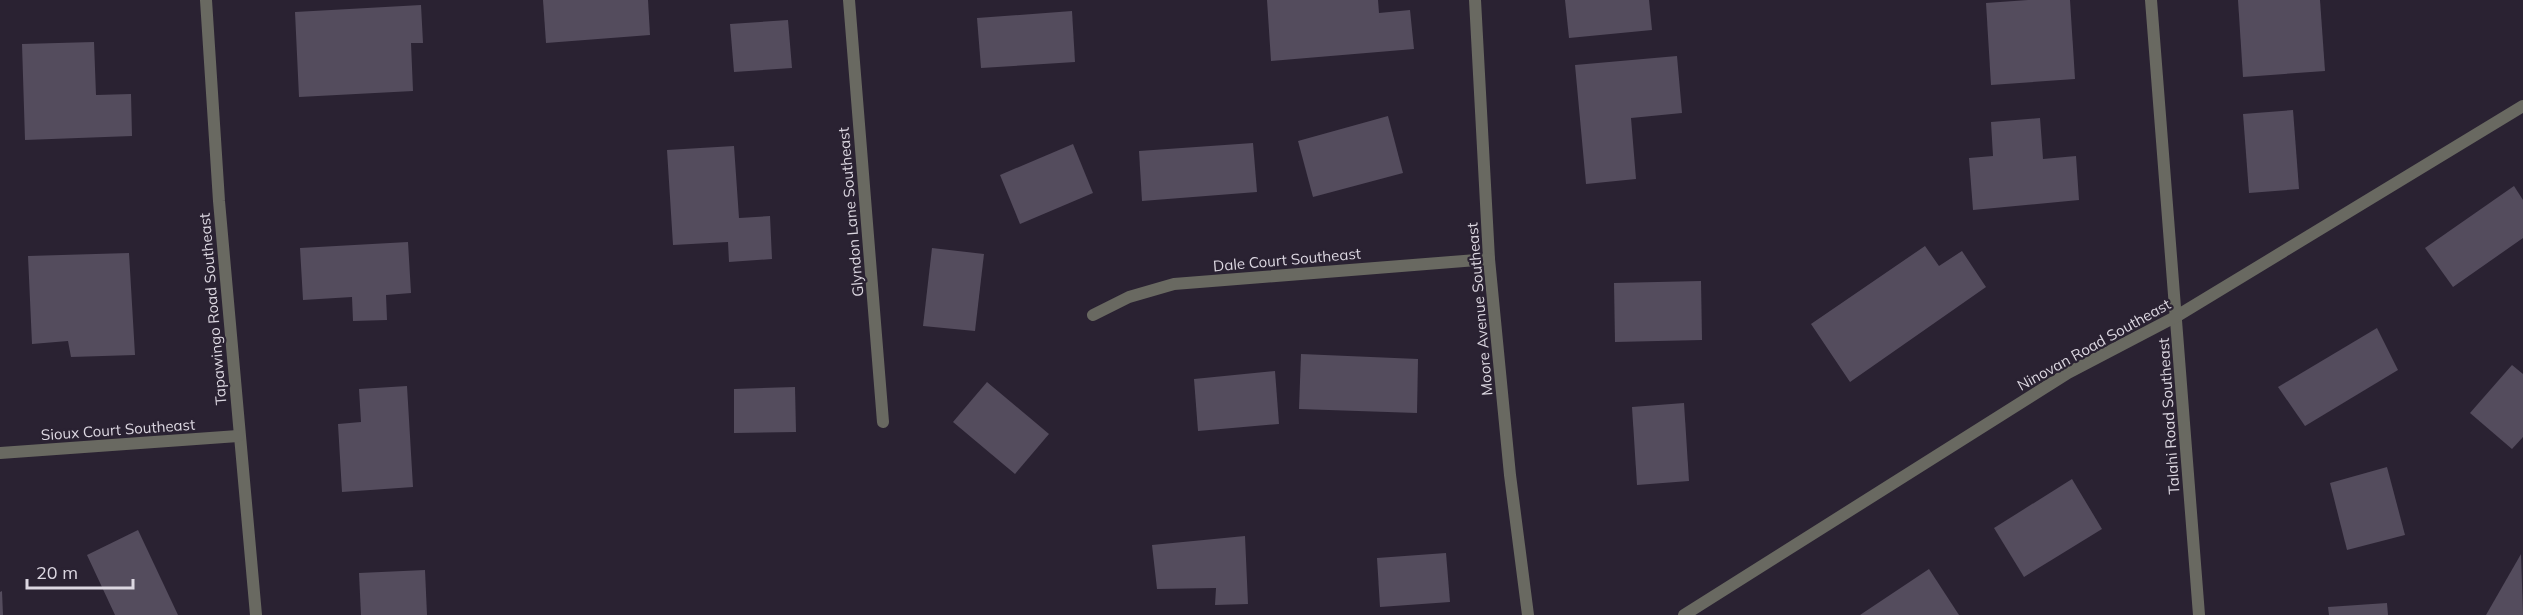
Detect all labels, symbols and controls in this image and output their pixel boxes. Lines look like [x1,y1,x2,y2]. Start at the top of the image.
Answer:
street label: Glyndon Lane Southeast [834,127,867,298]
street label: Tapawingo Road Southeast [195,212,230,406]
street label: Moore Avenue Southeast [1462,222,1497,397]
street label: Dale Court Southeast [1212,244,1362,275]
street label: Ninovan Road Southeast [2014,294,2174,395]
street label: Talahi Road Southeast [2154,337,2183,495]
street label: Sioux Court Southeast [40,415,196,444]
scale bar [27,552,134,590]
text: 20 m [36,561,78,584]

